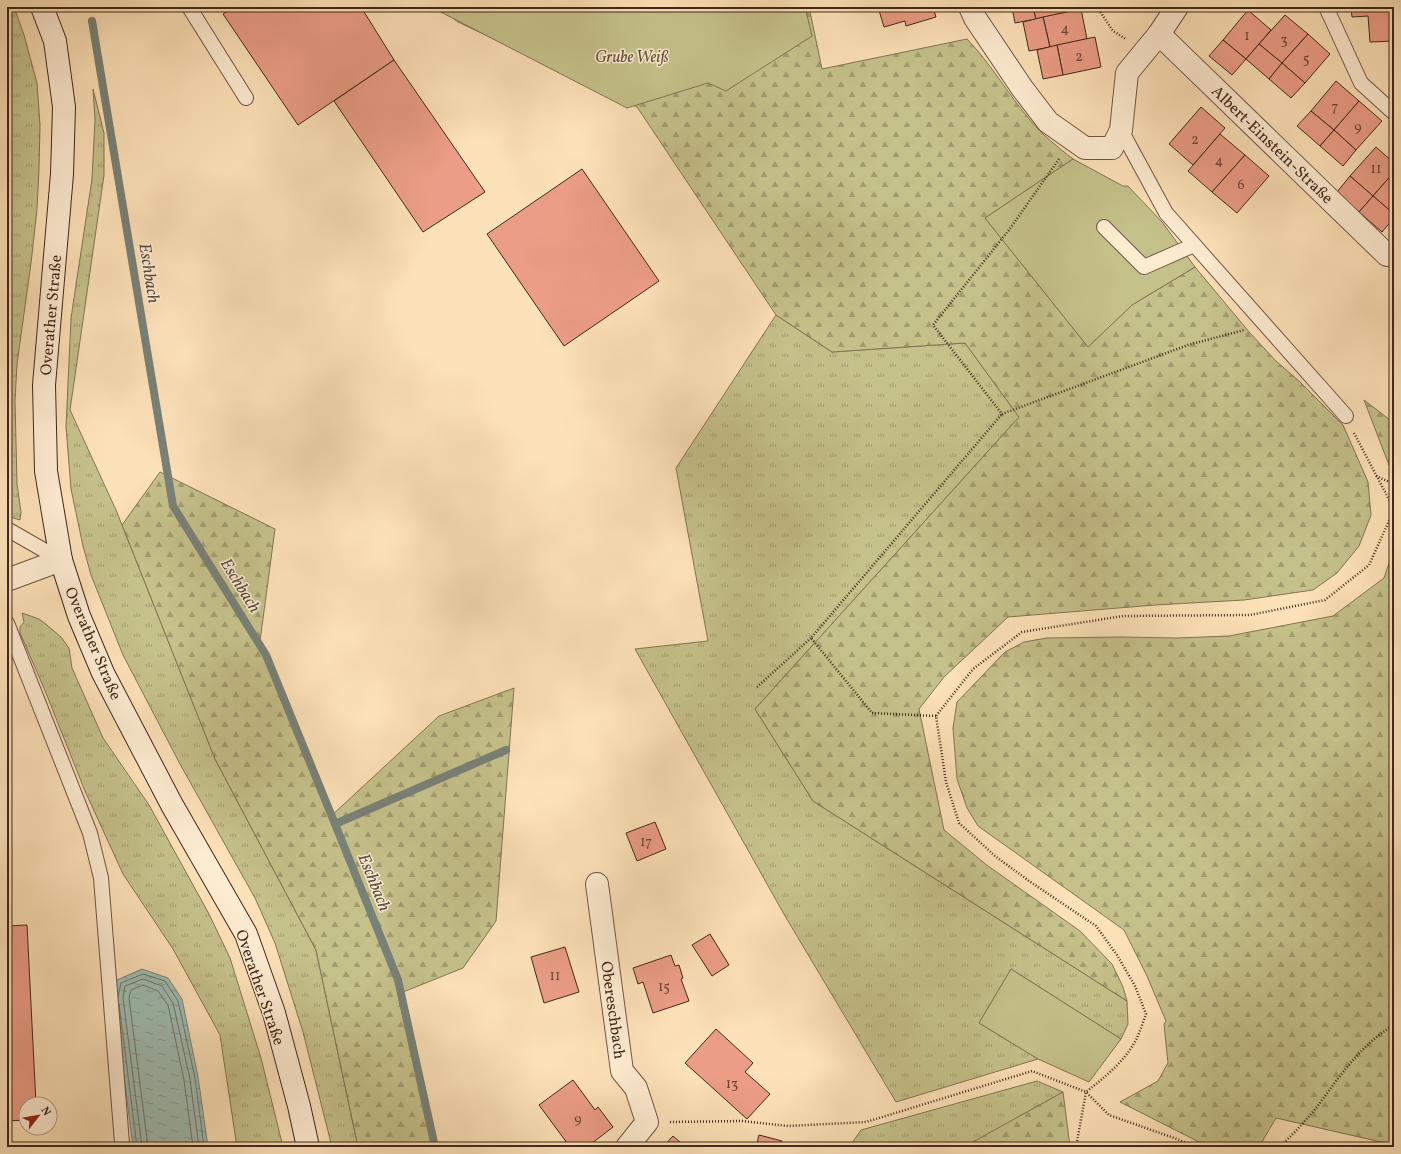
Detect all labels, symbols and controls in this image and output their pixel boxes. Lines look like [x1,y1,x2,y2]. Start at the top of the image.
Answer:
house number: 4 [1061,20,1069,39]
house number: 1 [1244,27,1250,46]
house number: 3 [1280,31,1288,50]
park label: Grube Weiß [595,47,669,69]
house number: 2 [1075,48,1083,67]
house number: 5 [1303,50,1309,69]
street label: Albert-Einstein-Straße [1206,81,1337,210]
house number: 7 [1332,98,1339,117]
house number: 9 [1354,118,1362,137]
house number: 2 [1191,131,1199,150]
house number: 4 [1215,152,1223,171]
house number: 11 [1371,160,1381,179]
house number: 6 [1237,176,1245,195]
water label: Eschbach [132,242,165,305]
street label: Overather Straße [36,254,68,376]
water label: Eschbach [214,554,266,618]
street label: Overather Straße [58,584,126,704]
house number: 17 [640,833,652,852]
water label: Eschbach [352,850,396,915]
street label: Overather Straße [229,927,289,1048]
street label: Obereschbach [594,960,630,1061]
house number: 11 [550,967,560,986]
house number: 15 [658,978,670,997]
house number: 13 [726,1075,738,1094]
north arrow [18,1096,58,1136]
text: N [37,1104,54,1119]
house number: 9 [574,1110,582,1129]

